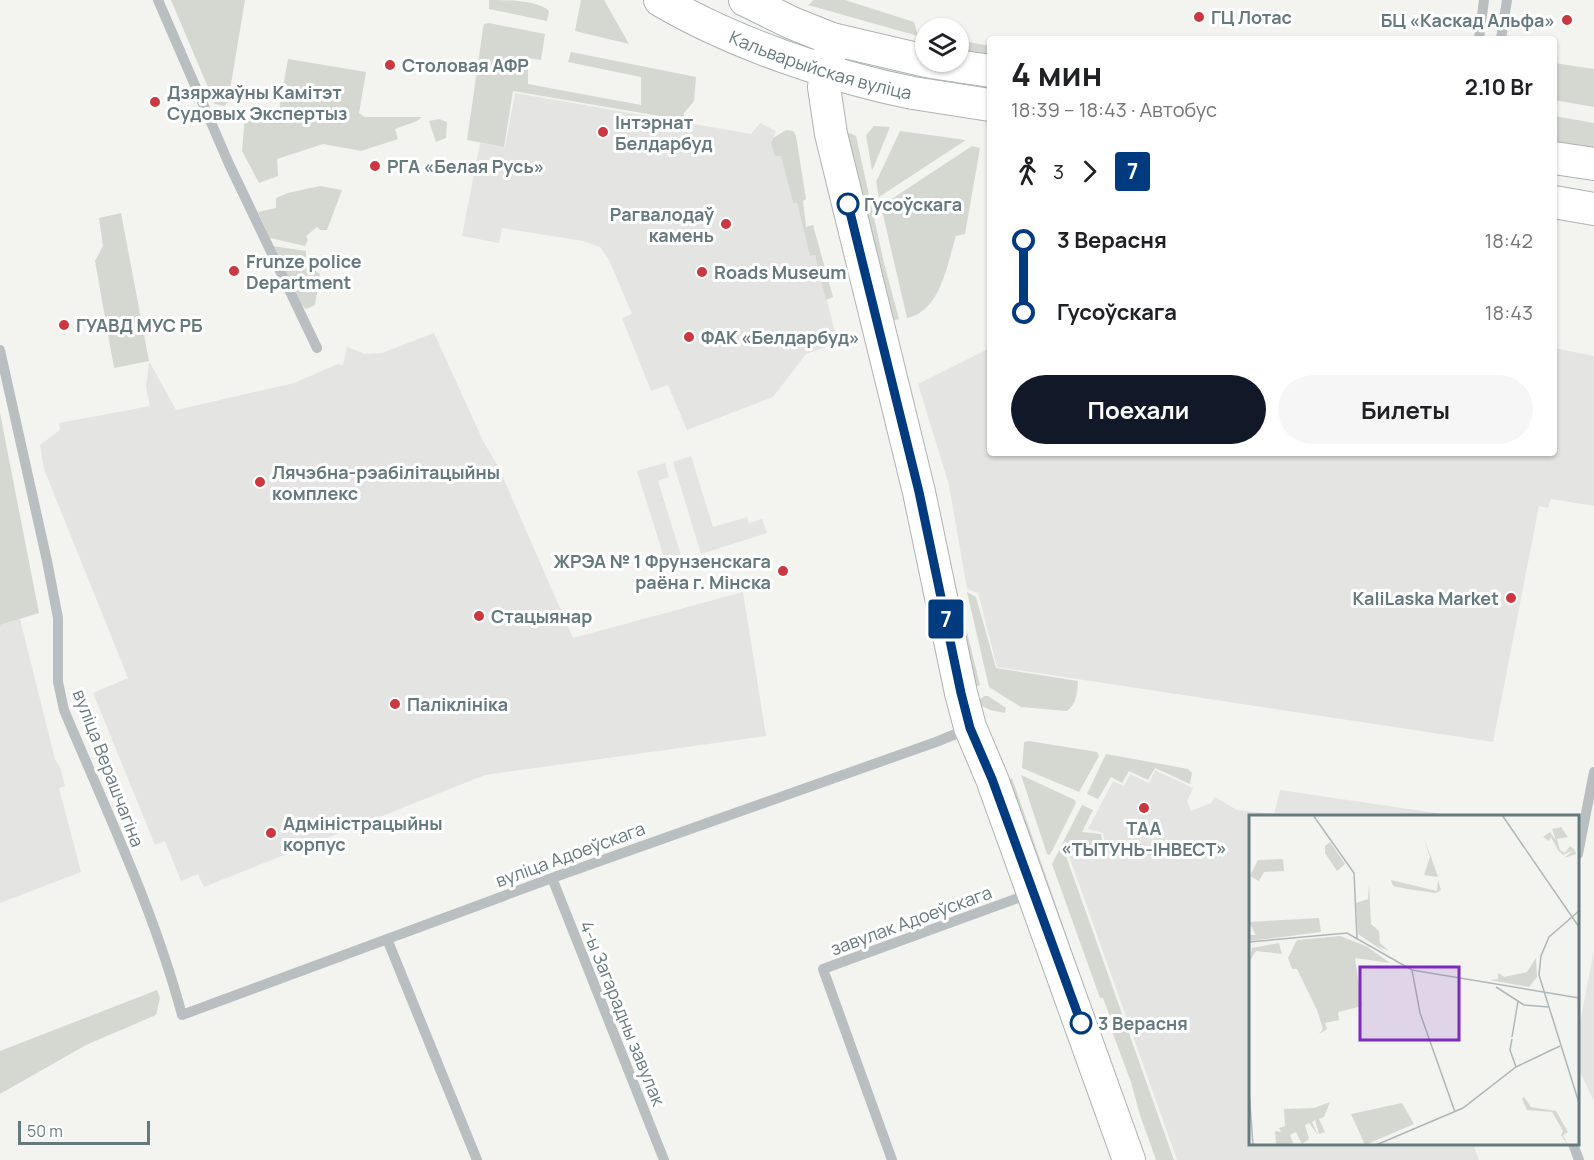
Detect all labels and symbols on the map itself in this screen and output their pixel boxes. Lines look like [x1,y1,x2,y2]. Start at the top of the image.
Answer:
place label: ГЦ Лотас [1211,5,1292,29]
place label: БЦ «Каскад Альфа» [1381,8,1555,32]
marker: ГЦ Лотас [1192,10,1206,24]
marker: БЦ «Каскад Альфа» [1560,13,1574,27]
street label: Кальварыйская вуліца [726,24,914,104]
place label: Столовая АФР [402,53,529,77]
marker: Столовая АФР [383,58,397,72]
place label: Дзяржаўны Камітэт Судовых Экспертыз [167,80,347,125]
marker: Дзяржаўны Камітэт Судовых Экспертыз [148,95,162,109]
place label: Інтэрнат Белдарбуд [615,110,713,155]
marker: Інтэрнат Белдарбуд [596,125,610,139]
place label: РГА «Белая Русь» [387,154,544,178]
marker: РГА «Белая Русь» [368,159,382,173]
place label: Гусоўскага [864,192,962,216]
marker: Гусоўскага [837,193,859,215]
place label: Рагвалодаў камень [610,202,714,247]
marker: Рагвалодаў камень [719,217,733,231]
place label: Frunze police Department [246,249,362,294]
place label: Roads Museum [714,260,847,284]
marker: Frunze police Department [227,264,241,278]
marker: Roads Museum [695,265,709,279]
place label: ГУАВД МУС РБ [76,313,203,337]
marker: ГУАВД МУС РБ [57,318,71,332]
place label: ФАК «Белдарбуд» [701,325,860,349]
marker: ФАК «Белдарбуд» [682,330,696,344]
place label: Лячэбна-рэабілітацыйны комплекс [272,460,500,505]
marker: Лячэбна-рэабілітацыйны комплекс [253,475,267,489]
place label: ЖРЭА № 1 Фрунзенскага раёна г. Мінска [553,549,771,594]
marker: ЖРЭА № 1 Фрунзенскага раёна г. Мінска [776,564,790,578]
place label: KaliLaska Market [1352,586,1499,610]
marker: KaliLaska Market [1504,591,1518,605]
line badge: 7 [926,600,966,638]
place label: Стацыянар [491,604,592,628]
marker: Стацыянар [472,609,486,623]
street label: вуліца Верашчагіна [68,686,150,850]
place label: Паліклініка [407,692,508,716]
marker: Паліклініка [388,697,402,711]
marker: ТАА «ТЫТУНЬ-IНВЕСТ» [1137,801,1151,815]
place label: Адміністрацыйны корпус [283,811,443,856]
inset map [1249,815,1579,1145]
street label: вуліца Адоеўскага [492,816,648,892]
place label: ТАА «ТЫТУНЬ-IНВЕСТ» [1061,816,1227,861]
marker: Адміністрацыйны корпус [264,826,278,840]
street label: завулак Адоеўскага [827,880,995,960]
street label: 4-ы Загарадны завулак [575,917,672,1110]
place label: 3 Верасня [1098,1011,1188,1035]
marker: 3 Верасня [1070,1012,1092,1034]
scale bar [18,1118,150,1146]

